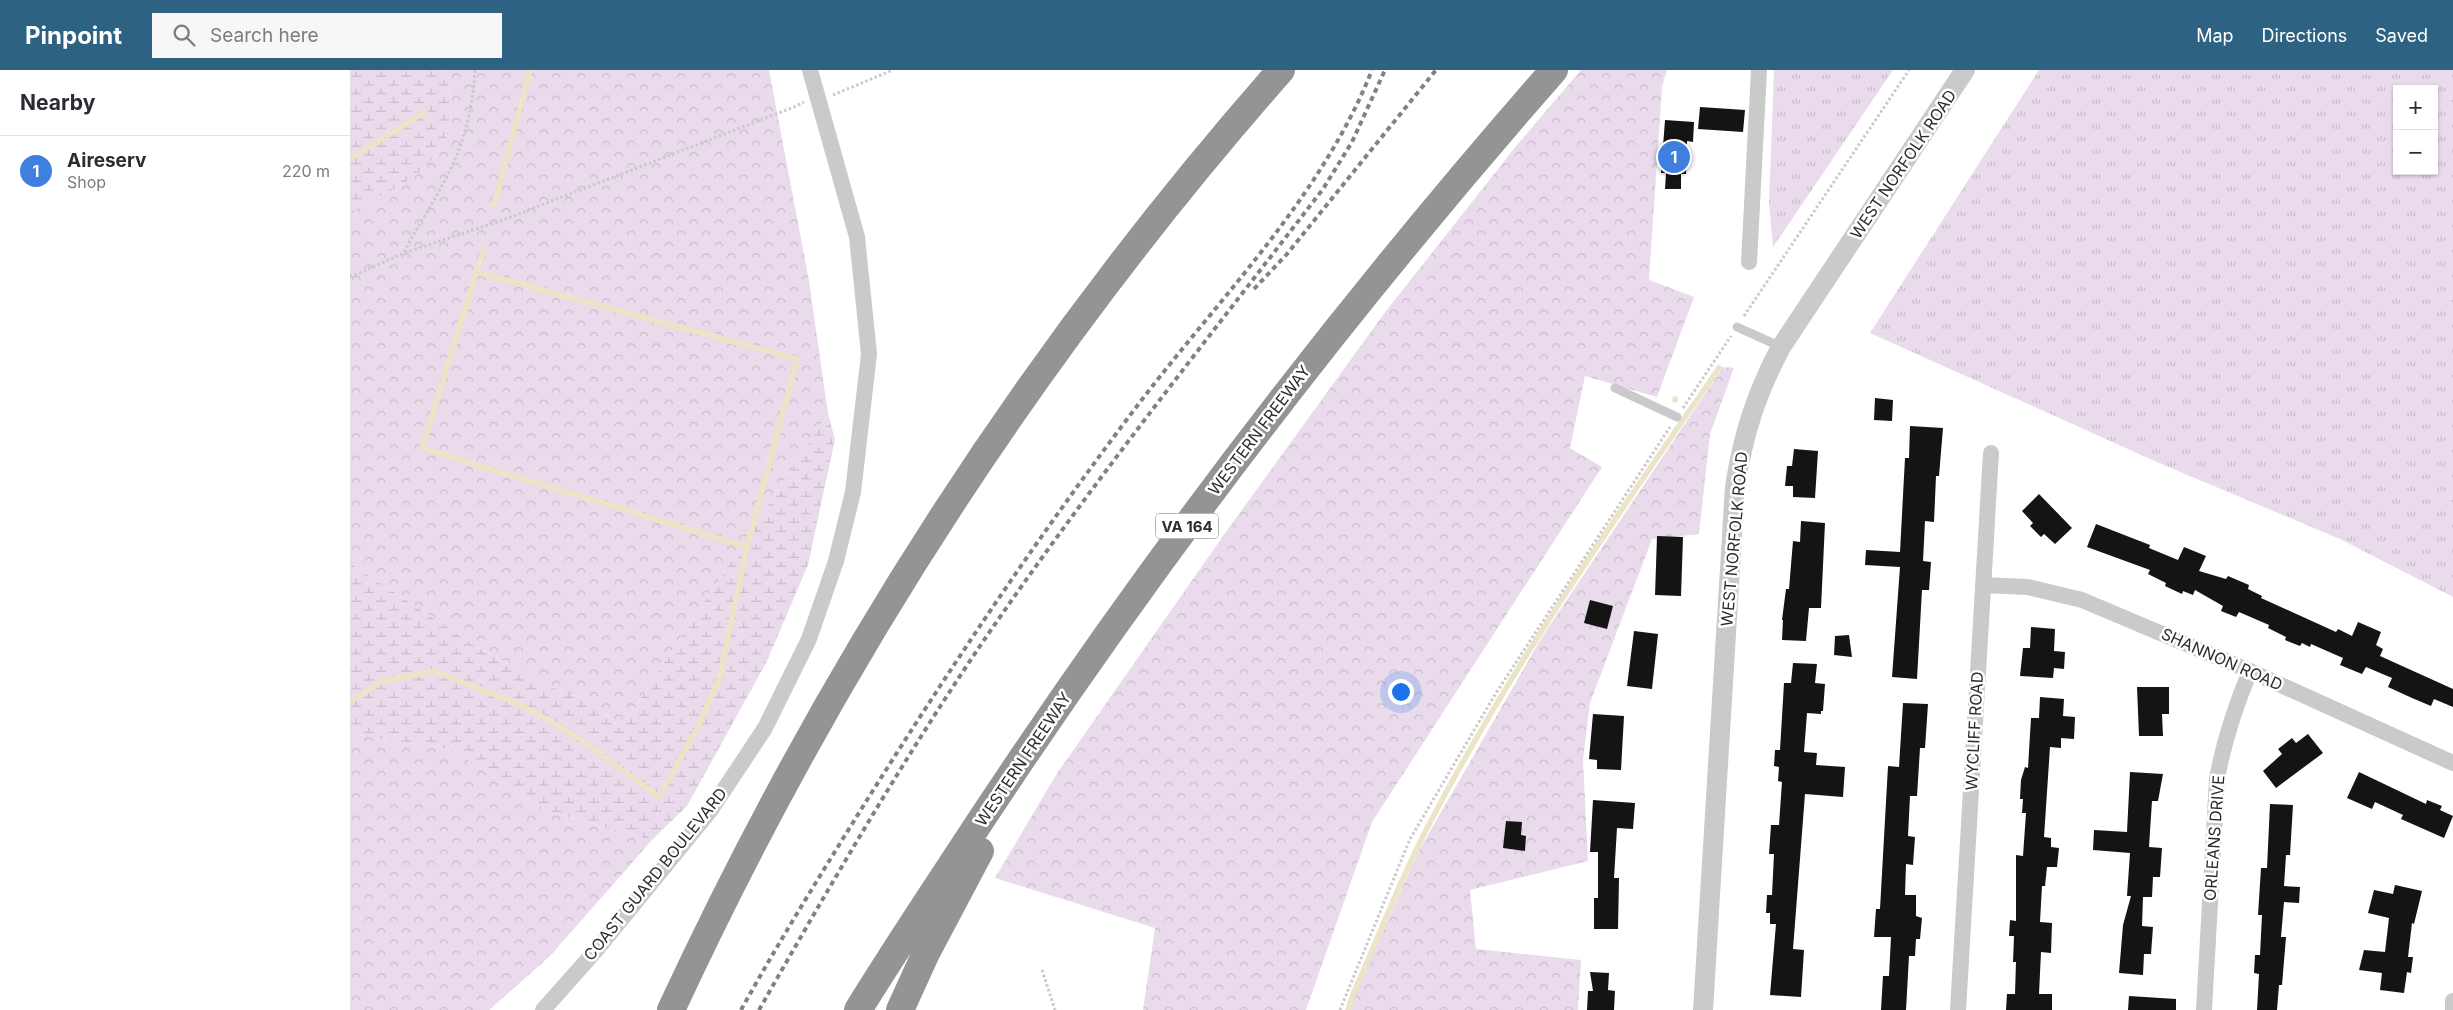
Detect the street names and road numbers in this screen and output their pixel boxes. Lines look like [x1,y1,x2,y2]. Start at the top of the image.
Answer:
street label: WEST NORFOLK ROAD [1846,86,1960,242]
street label: WESTERN FREEWAY [1204,361,1314,499]
street label: WEST NORFOLK ROAD [1716,451,1752,627]
road number: VA 164 [1156,514,1218,538]
street label: SHANNON ROAD [2158,623,2286,695]
street label: WYCLIFF ROAD [1961,671,1987,791]
street label: WESTERN FREEWAY [971,688,1075,830]
street label: ORLEANS DRIVE [2200,775,2228,901]
street label: COAST GUARD BOULEVARD [579,784,731,964]

